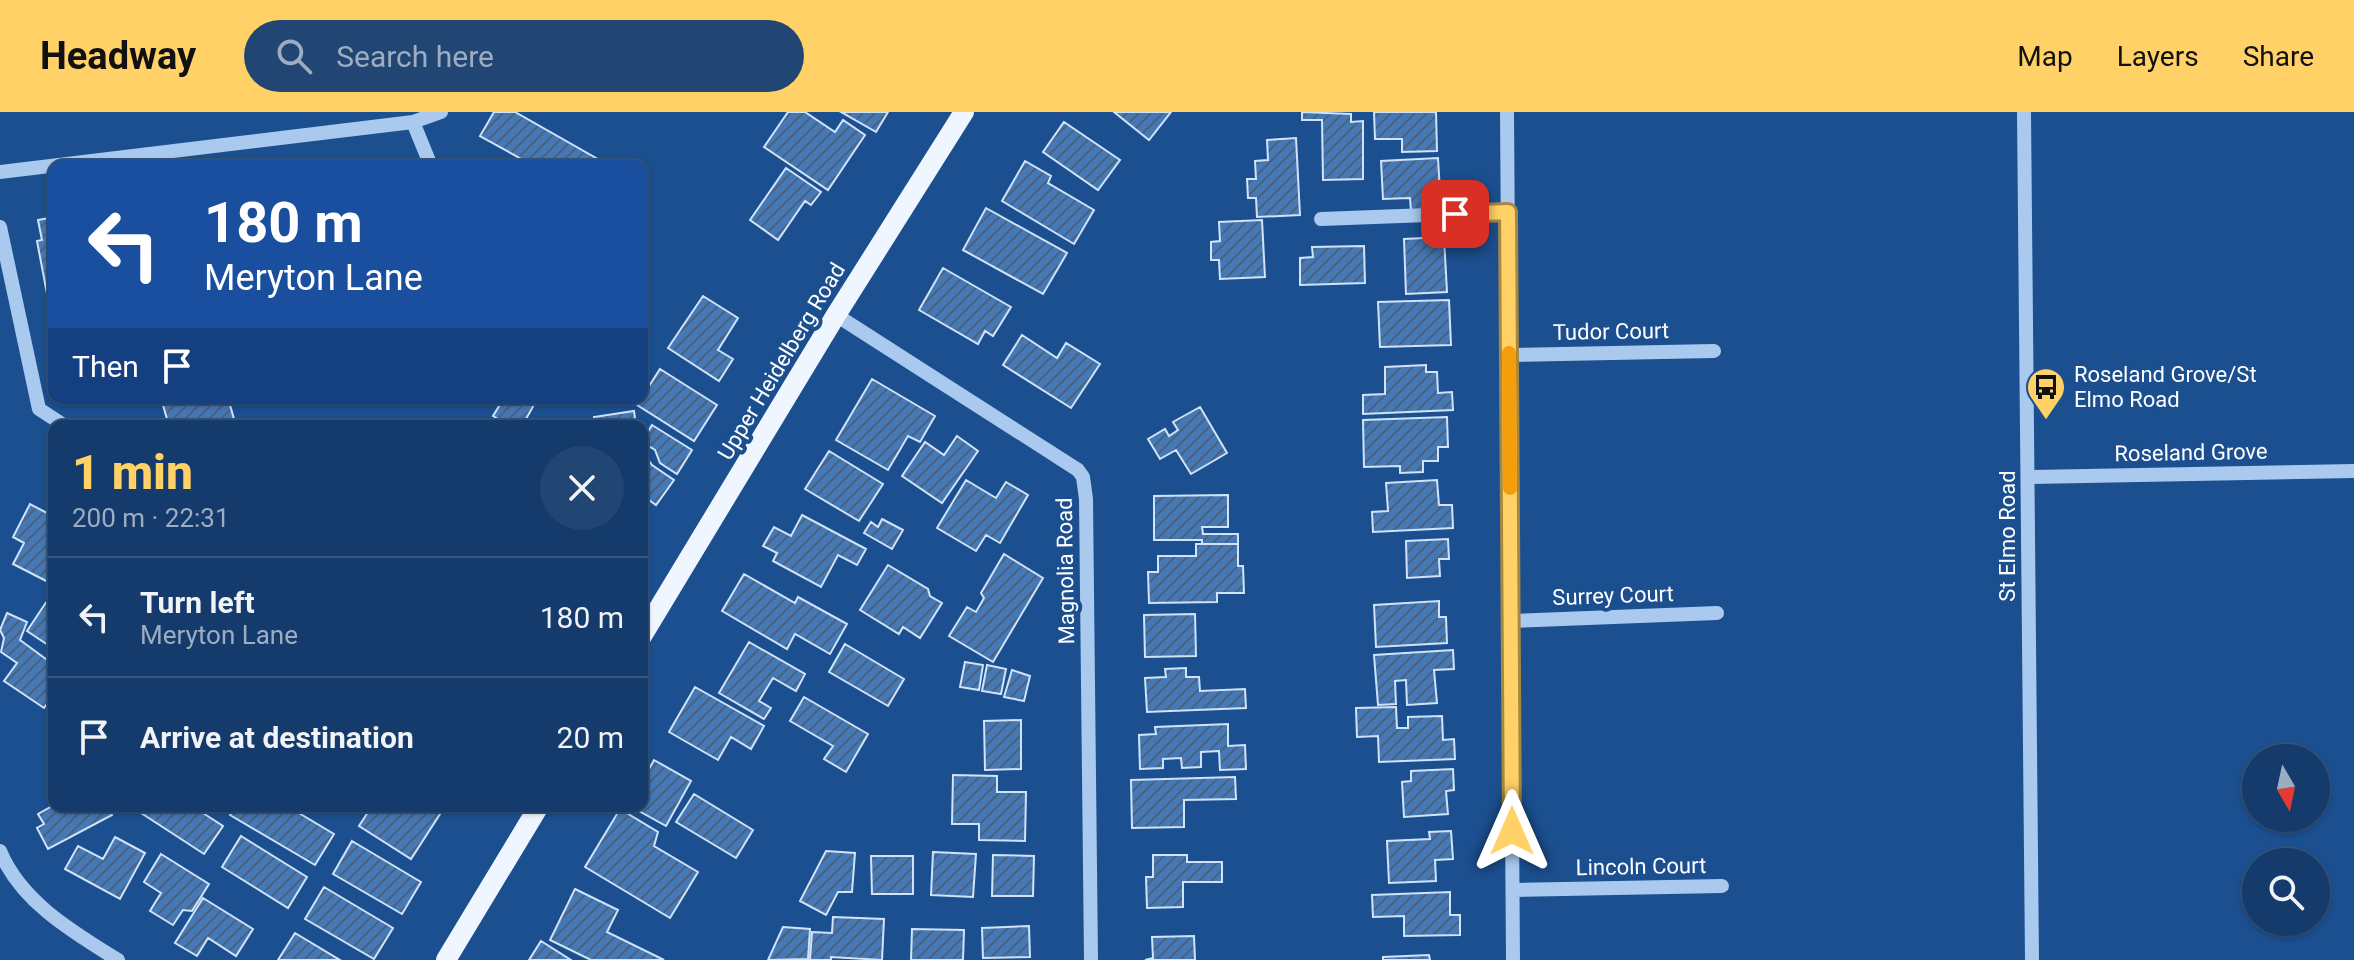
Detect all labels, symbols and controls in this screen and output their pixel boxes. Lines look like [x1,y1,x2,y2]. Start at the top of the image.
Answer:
search box [244,20,804,92]
text: Headway [40,34,196,78]
icon: search [272,34,316,78]
text: Search here [336,39,494,74]
text: Map [2017,40,2073,73]
text: Layers [2117,40,2199,73]
text: Share [2243,40,2314,73]
pin [1421,180,1489,248]
text: 180 m [204,190,363,256]
icon: left [72,192,176,296]
icon: arrive [1433,192,1477,236]
text: Meryton Lane [204,257,423,299]
street label: Upper Heidelberg Road [713,258,850,464]
street label: Tudor Court [1553,318,1669,345]
icon: arrive [155,344,199,388]
text: Then [72,349,139,384]
place label: Roseland Grove/St Elmo Road [2074,362,2257,412]
bus stop icon: Roseland Grove/St Elmo Road [2025,366,2067,421]
street label: Roseland Grove [2114,439,2268,466]
text: 1 min [72,444,193,501]
button: close [540,446,624,530]
street label: St Elmo Road [1995,470,2020,602]
street label: Magnolia Road [1052,497,1079,645]
text: 200 m · 22:31 [72,503,230,533]
street label: Surrey Court [1552,581,1674,610]
text: Turn left [140,585,255,620]
icon: left [72,595,116,639]
text: 180 m [540,600,624,635]
text: Meryton Lane [140,620,298,650]
icon: arrive [72,715,116,759]
text: Arrive at destination [140,720,414,755]
text: 20 m [557,720,624,755]
north arrow [2242,744,2330,832]
map controls [2242,744,2330,936]
position arrow [1470,789,1554,873]
button: search [2242,848,2330,936]
street label: Lincoln Court [1576,853,1706,880]

